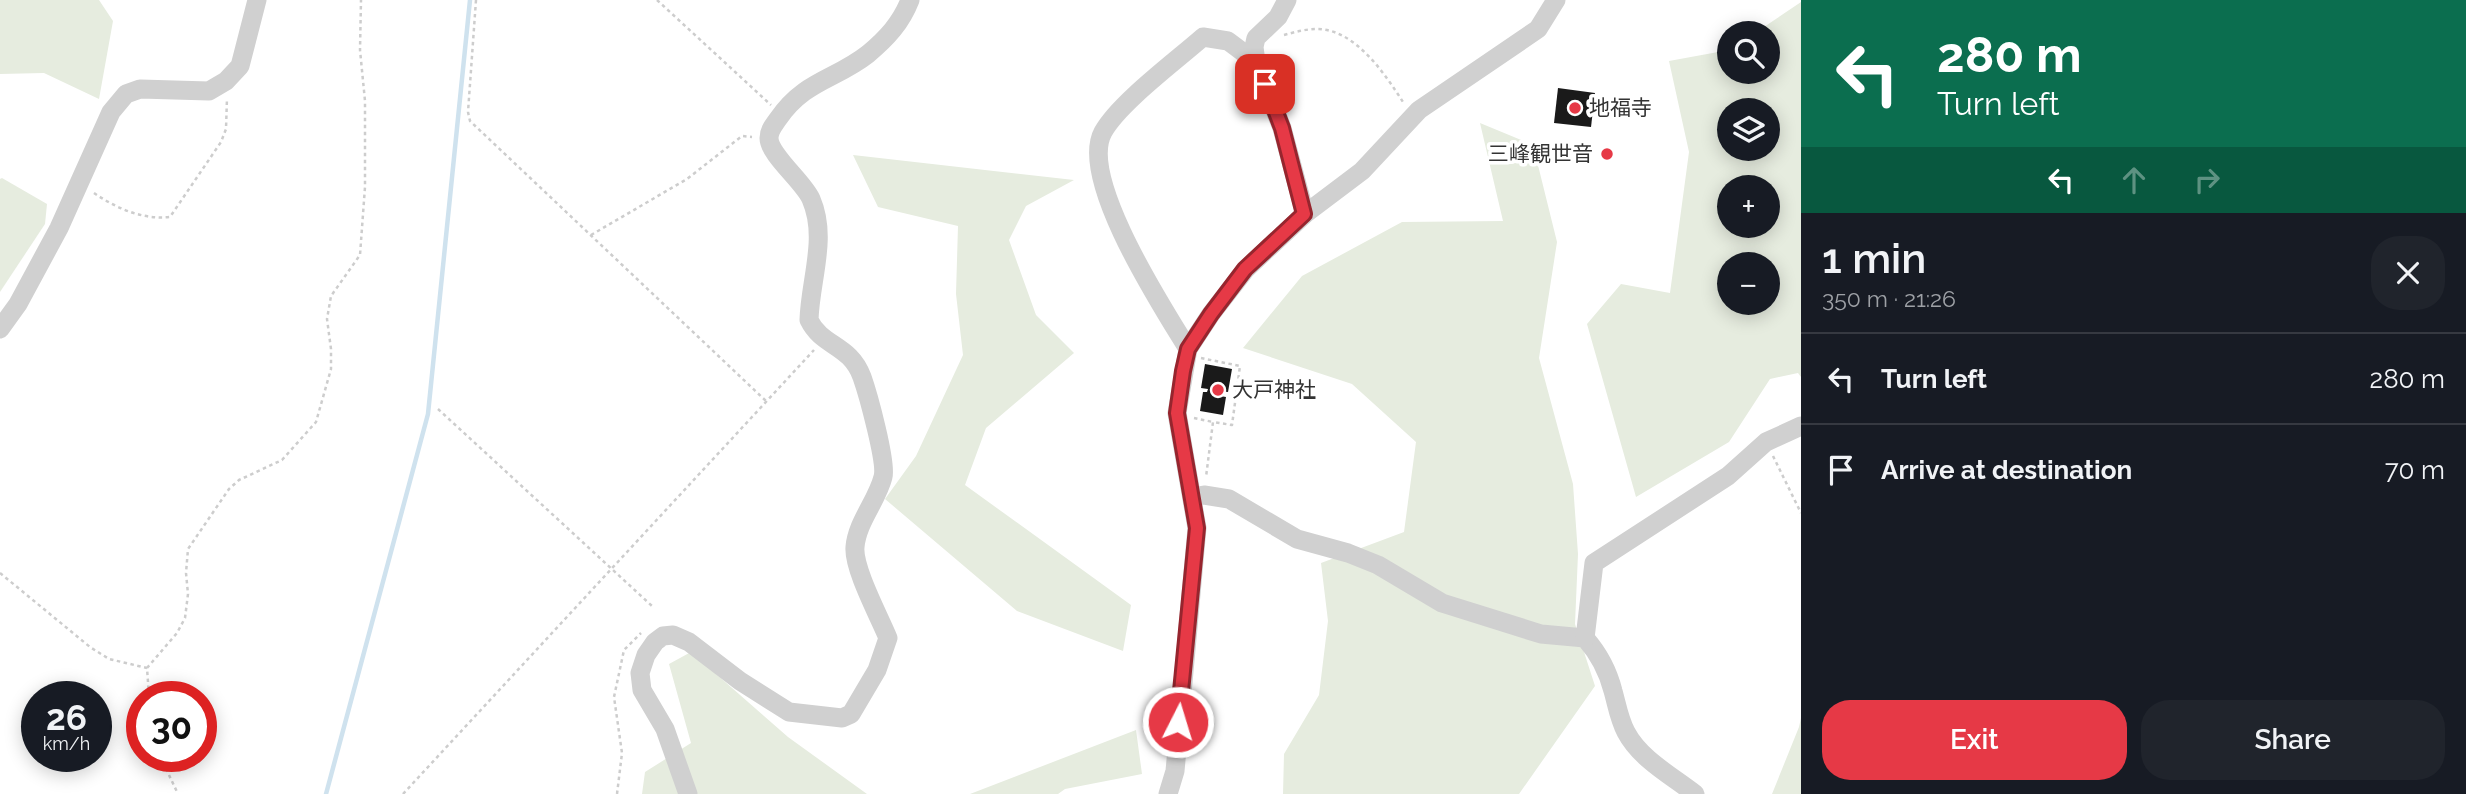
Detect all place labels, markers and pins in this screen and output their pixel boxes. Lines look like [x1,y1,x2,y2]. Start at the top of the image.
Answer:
pin [1235,54,1295,114]
place label: 地福寺 [1589,95,1652,120]
marker: 地福寺 [1567,100,1583,116]
place label: 三峰観世音 [1488,141,1593,166]
marker: 三峰観世音 [1599,146,1615,162]
place label: 大戸神社 [1232,377,1316,402]
marker: 大戸神社 [1210,382,1226,398]

